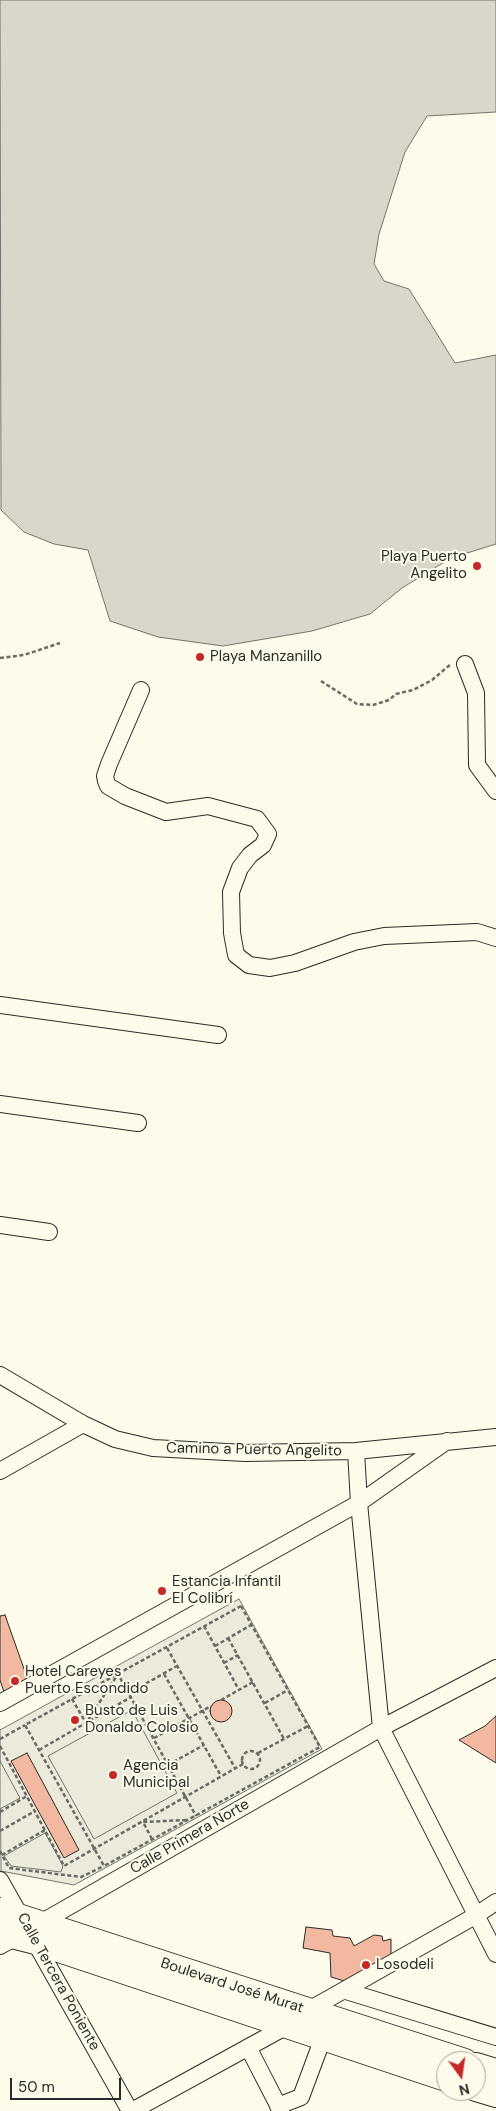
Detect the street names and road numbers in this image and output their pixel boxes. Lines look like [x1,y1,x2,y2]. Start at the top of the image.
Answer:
street label: Camino a Puerto Angelito [166,1439,342,1461]
street label: Calle Primera Norte [127,1796,253,1878]
street label: Calle Tercera Poniente [13,1910,103,2054]
street label: Boulevard José Murat [158,1954,306,2018]

